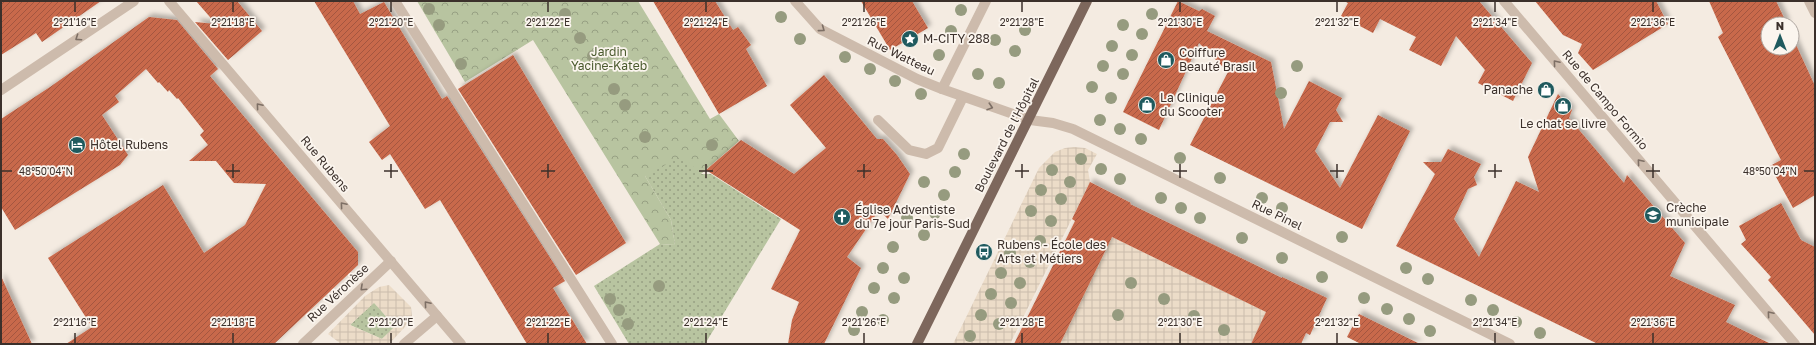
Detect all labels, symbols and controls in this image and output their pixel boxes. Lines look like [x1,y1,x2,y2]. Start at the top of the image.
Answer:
text: 2°21'16"E [53,16,97,28]
text: 2°21'18"E [211,16,255,28]
text: 2°21'20"E [369,16,413,28]
text: 2°21'22"E [526,16,570,28]
text: 2°21'24"E [684,16,728,28]
text: 2°21'26"E [842,16,886,28]
text: 2°21'28"E [1000,16,1044,28]
text: 2°21'30"E [1158,16,1202,28]
text: 2°21'32"E [1315,16,1359,28]
text: 2°21'34"E [1473,16,1517,28]
text: 2°21'36"E [1631,16,1675,28]
north arrow [1760,16,1800,56]
text: N [1776,19,1784,32]
one-way arrow [817,24,824,31]
place icon: M-CITY 288 [900,29,920,49]
place label: M-CITY 288 [923,31,990,46]
one-way arrow [75,33,82,41]
street label: Rue Watteau [865,33,937,78]
park label: Jardin Yacine-Kateb [571,44,647,73]
place label: Coiffure Beauté Brasil [1179,45,1256,74]
street label: Rue de Campo Formio [1559,47,1651,153]
shop icon: Coiffure Beauté Brasil [1156,50,1176,70]
one-way arrow [1554,60,1561,67]
street label: Boulevard de l'Hôpital [971,75,1042,195]
shop icon: Panache [1536,80,1556,100]
place label: Panache [1483,82,1533,97]
place label: La Clinique du Scooter [1160,90,1224,119]
shop icon: La Clinique du Scooter [1137,95,1157,115]
shop icon: Le chat se livre [1553,96,1573,116]
one-way arrow [987,102,994,110]
one-way arrow [256,103,263,110]
place label: Le chat se livre [1520,116,1606,131]
street label: Rue Rubens [298,133,353,195]
hotel icon: Hôtel Rubens [67,135,87,155]
place label: Hôtel Rubens [90,137,168,152]
one-way arrow [1638,159,1645,167]
text: 48°50'04"N [19,165,73,177]
text: 48°50'04"N [1743,165,1797,177]
street label: Rue Pinel [1249,196,1305,233]
place label: Crèche municipale [1666,200,1729,229]
one-way arrow [340,202,347,209]
place label: Église Adventiste du 7e jour Paris-Sud [855,202,970,231]
school or university icon: Crèche municipale [1643,205,1663,225]
church icon: Église Adventiste du 7e jour Paris-Sud [832,207,852,227]
place label: Rubens - École des Arts et Métiers [997,237,1106,266]
bus stop icon: Rubens - École des Arts et Métiers [974,242,994,262]
street label: Rue Véronèse [304,260,372,325]
one-way arrow [360,283,368,291]
one-way arrow [425,301,432,308]
one-way arrow [1767,312,1774,319]
text: 2°21'16"E [53,316,97,328]
text: 2°21'18"E [211,316,255,328]
text: 2°21'20"E [369,316,413,328]
text: 2°21'22"E [526,316,570,328]
text: 2°21'24"E [684,316,728,328]
text: 2°21'26"E [842,316,886,328]
text: 2°21'28"E [1000,316,1044,328]
text: 2°21'30"E [1158,316,1202,328]
text: 2°21'32"E [1315,316,1359,328]
text: 2°21'34"E [1473,316,1517,328]
text: 2°21'36"E [1631,316,1675,328]

